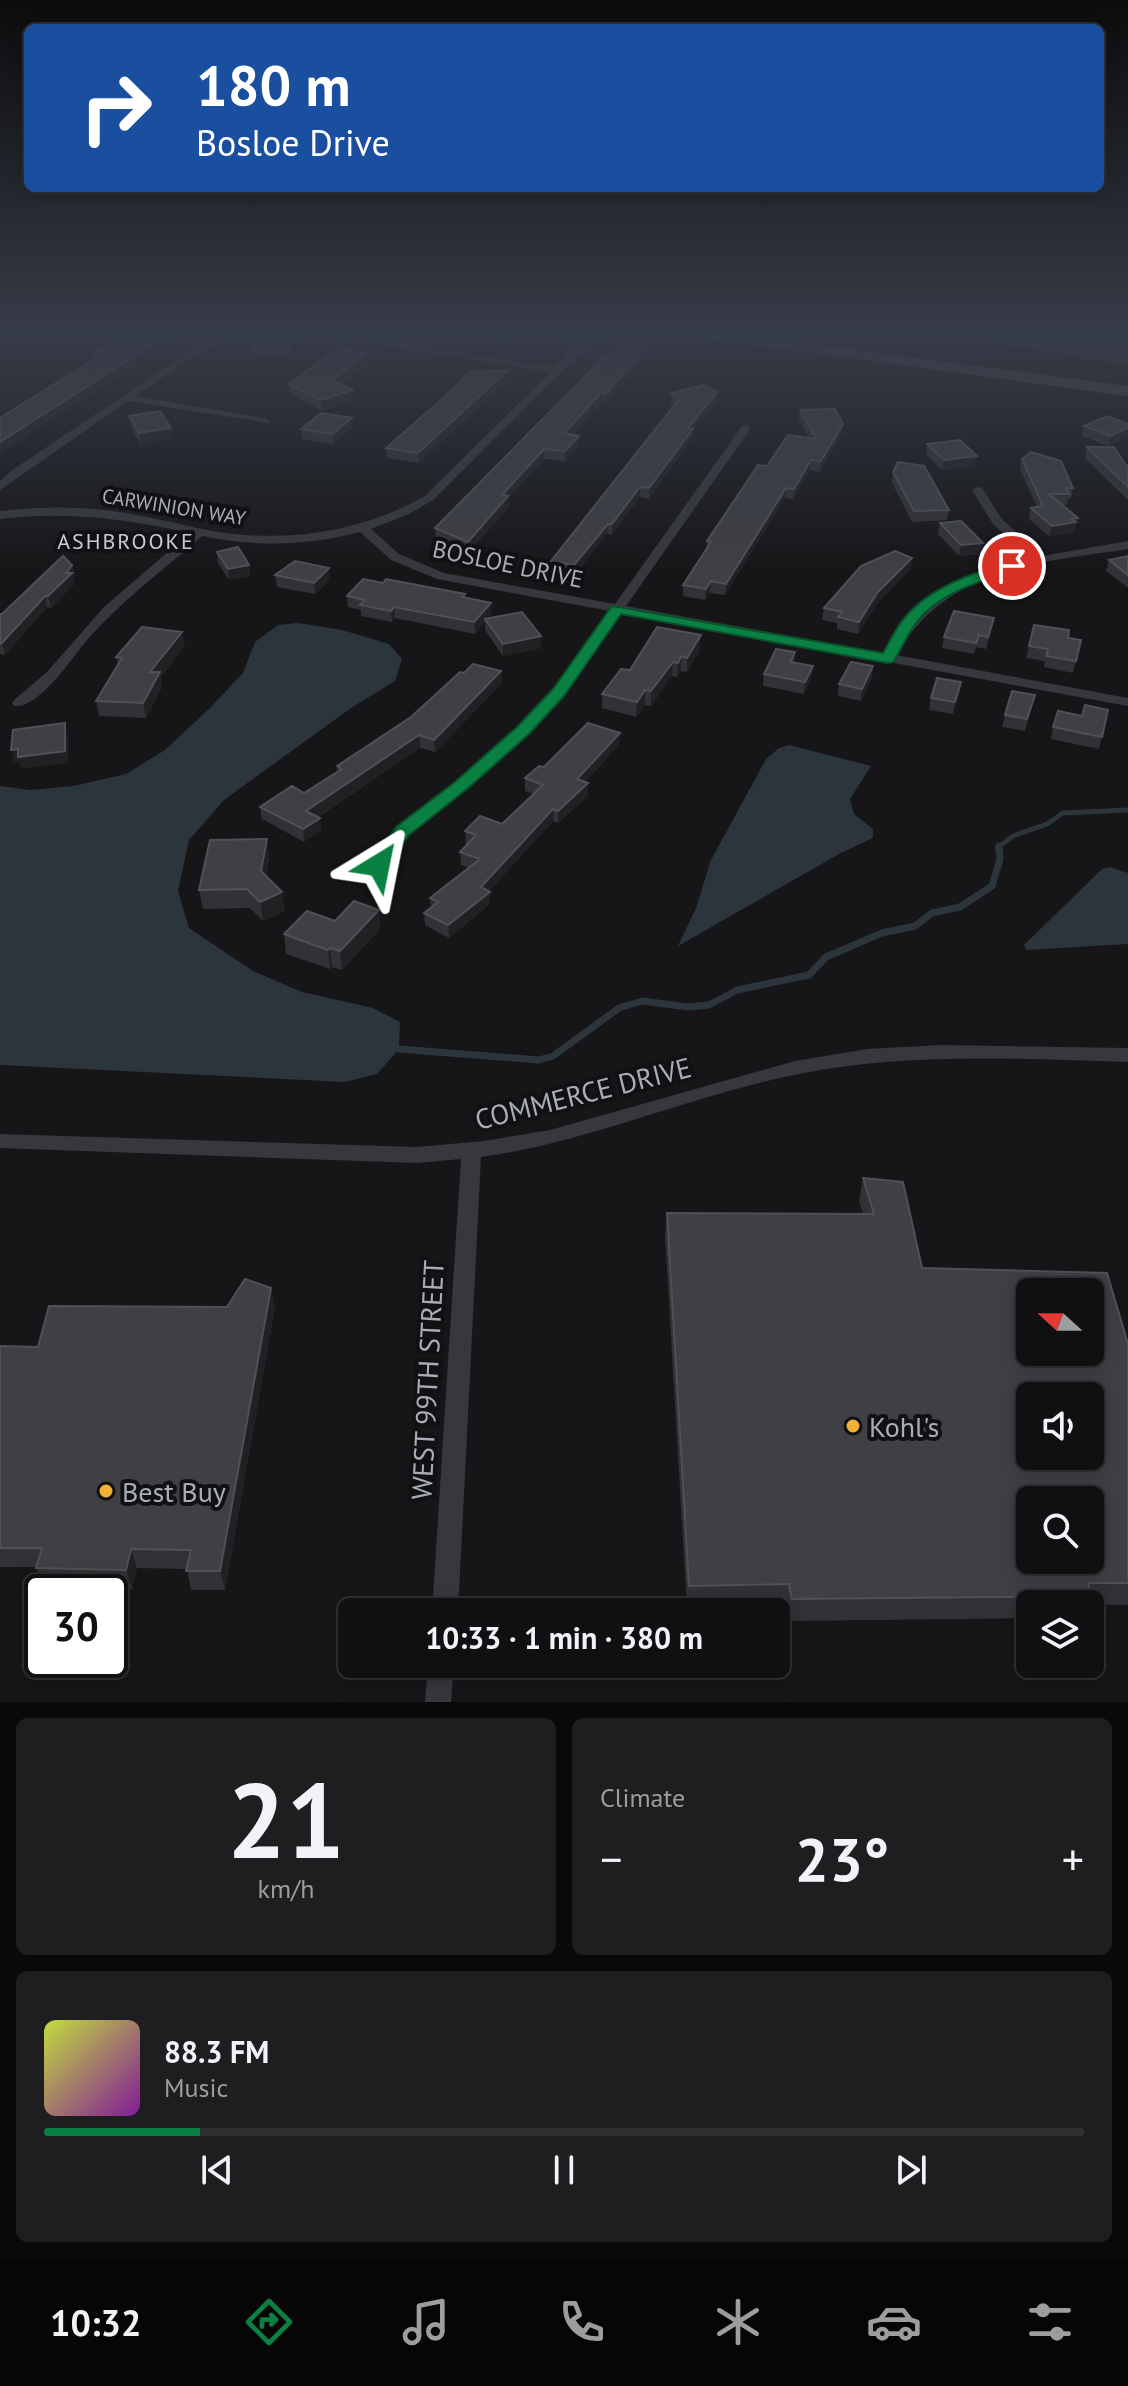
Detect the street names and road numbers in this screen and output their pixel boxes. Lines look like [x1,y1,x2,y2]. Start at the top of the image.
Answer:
street label: CARWINION WAY [100,483,248,531]
street label: BOSLOE DRIVE [430,533,586,595]
street label: COMMERCE DRIVE [471,1048,695,1138]
street label: WEST 99TH STREET [402,1259,452,1501]

